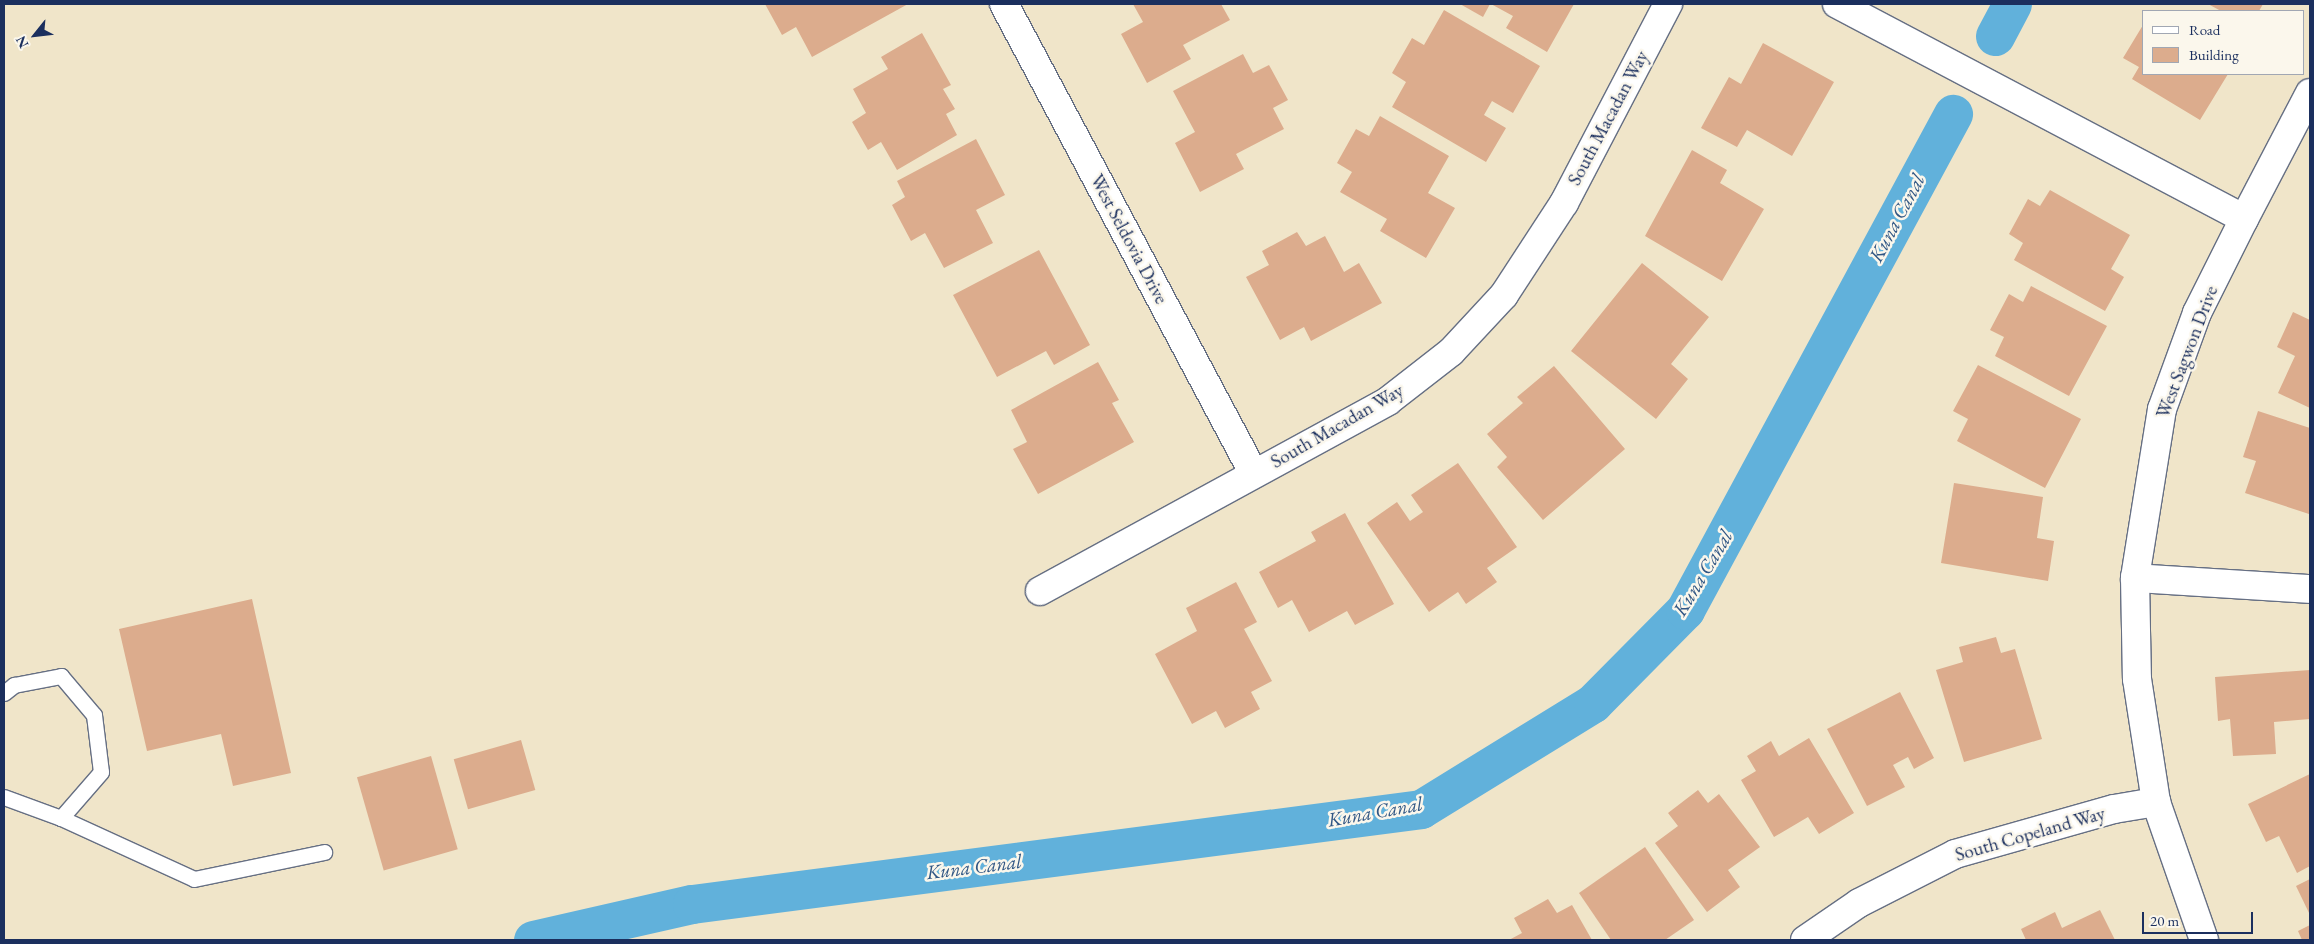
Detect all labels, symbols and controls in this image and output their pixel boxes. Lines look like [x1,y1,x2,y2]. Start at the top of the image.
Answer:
north arrow [10,10,60,60]
legend [2142,10,2304,75]
text: Road [2189,20,2220,39]
text: N [11,33,33,52]
text: Building [2189,45,2239,64]
street label: South Macadan Way [1563,47,1653,189]
street label: West Seldovia Drive [1085,170,1173,308]
water label: Kuna Canal [1864,170,1930,266]
street label: West Sagwon Drive [2151,283,2223,421]
street label: South Macadan Way [1267,379,1407,473]
water label: Kuna Canal [1668,526,1738,620]
water label: Kuna Canal [1326,792,1424,832]
street label: South Copeland Way [1952,802,2108,866]
water label: Kuna Canal [925,849,1023,885]
scale bar [2144,902,2255,934]
text: 20 m [2150,911,2179,930]

